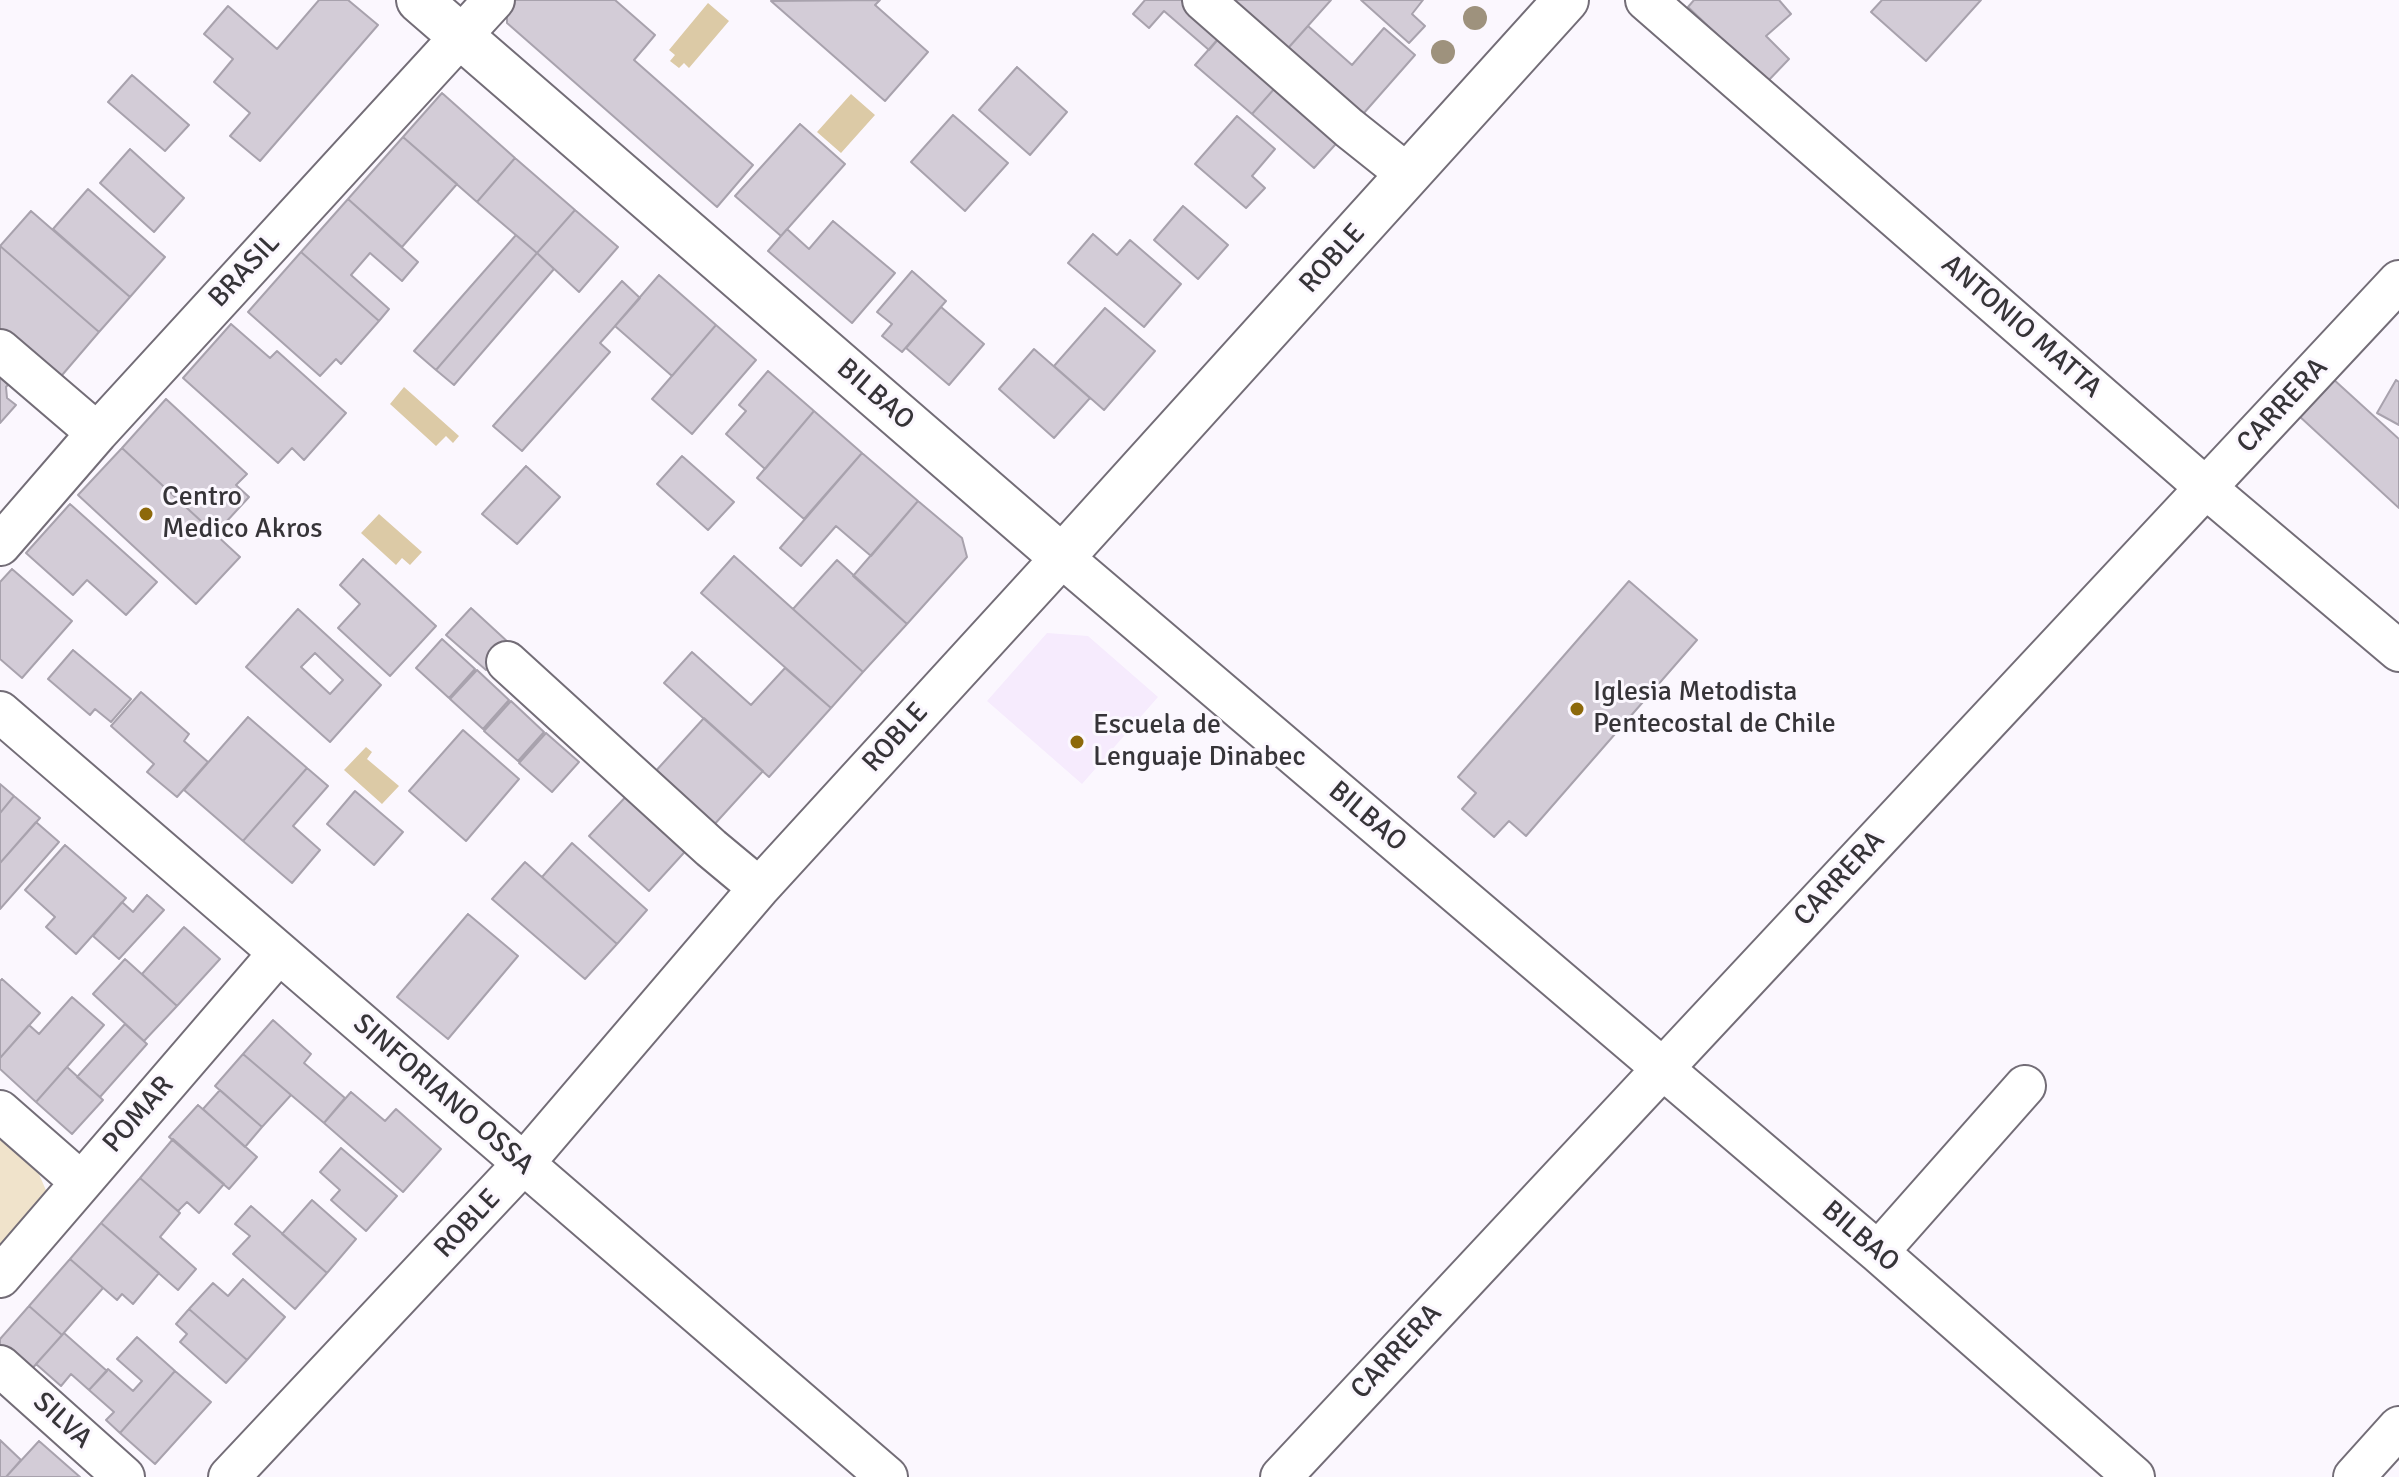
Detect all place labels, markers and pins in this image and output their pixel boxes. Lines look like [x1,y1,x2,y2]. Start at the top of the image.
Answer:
place label: Centro Medico Akros [162,481,322,547]
marker: Centro Medico Akros [137,505,155,523]
place label: Iglesia Metodista Pentecostal de Chile [1593,676,1836,742]
marker: Iglesia Metodista Pentecostal de Chile [1568,700,1586,718]
place label: Escuela de Lenguaje Dinabec [1093,709,1306,775]
marker: Escuela de Lenguaje Dinabec [1068,733,1086,751]

